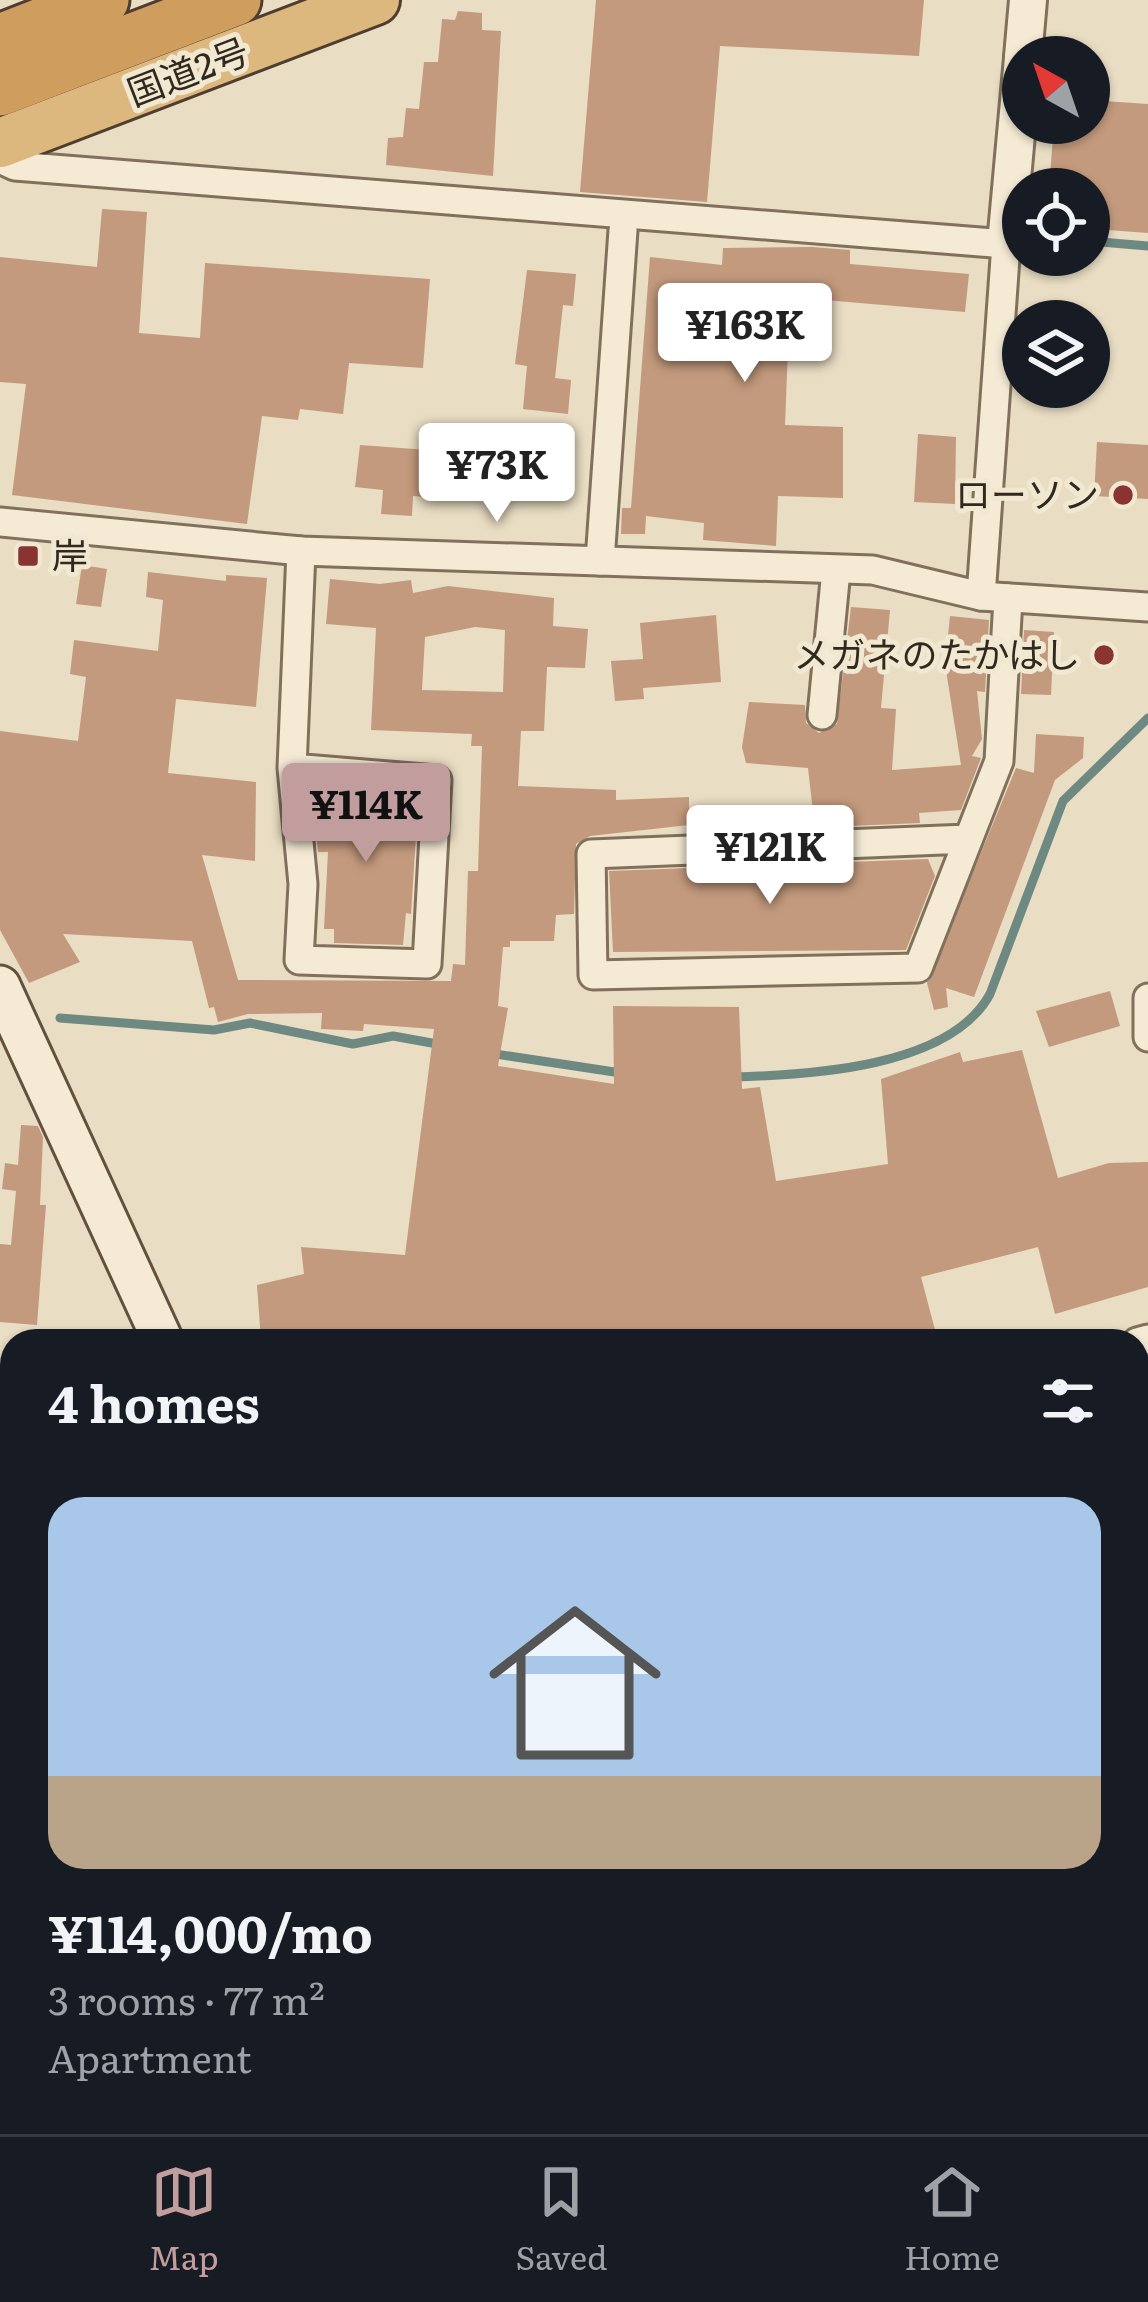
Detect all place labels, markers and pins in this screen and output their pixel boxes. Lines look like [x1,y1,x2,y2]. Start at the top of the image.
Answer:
pin: ¥163K [661,283,829,385]
pin: ¥73K [426,423,568,525]
place label: ローソン [955,466,1099,519]
marker: ローソン [1110,482,1136,508]
place label: 岸 [52,527,88,580]
marker: 岸 [15,543,41,569]
place label: メガネのたかはし [793,626,1080,679]
marker: メガネのたかはし [1091,642,1117,668]
pin: ¥114K [282,763,450,865]
pin: ¥121K [686,805,854,907]

